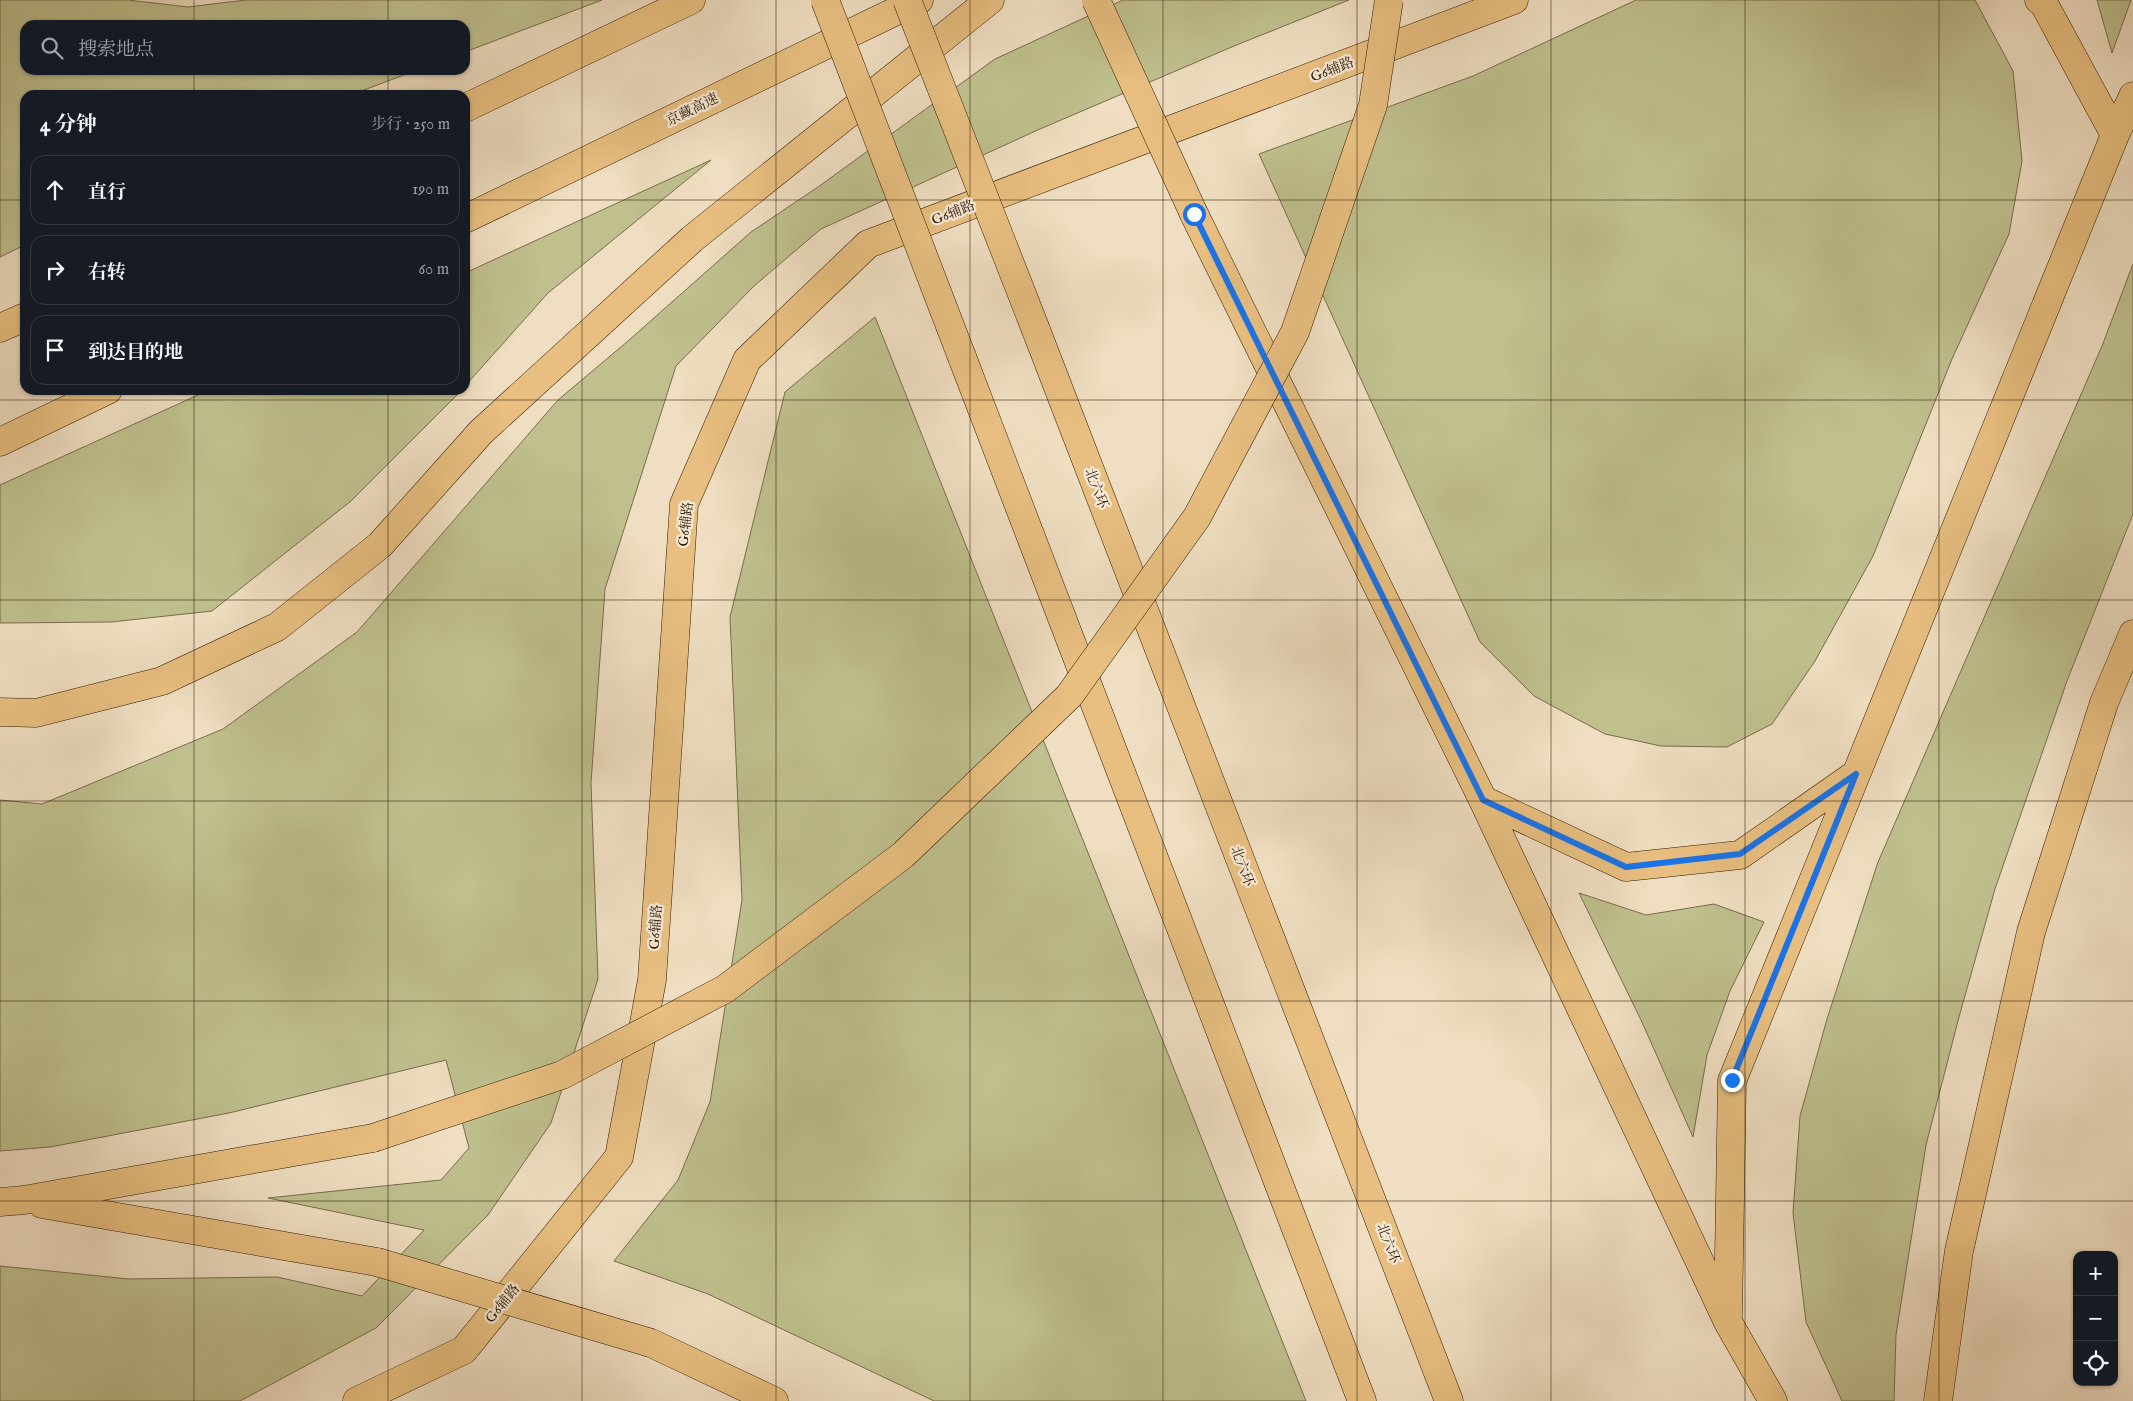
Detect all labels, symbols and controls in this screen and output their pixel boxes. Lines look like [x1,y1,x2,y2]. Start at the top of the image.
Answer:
search box [20,20,470,75]
icon: search [38,34,66,62]
text: 搜索地点 [78,38,154,62]
street label: G6辅路 [1308,53,1357,86]
street label: 京藏高速 [663,90,722,130]
text: 4 分钟 [40,112,97,139]
text: 步行 · 250 m [371,115,450,135]
icon: ahead [41,176,69,204]
text: 190 m [412,180,449,200]
text: 直行 [88,181,126,205]
street label: G6辅路 [929,196,978,229]
route start [1183,203,1206,226]
icon: right [41,256,69,284]
text: 60 m [419,260,449,280]
text: 右转 [88,261,126,285]
icon: arrive [41,336,69,364]
text: 到达目的地 [88,341,183,365]
street label: 北六环 [1080,466,1112,511]
street label: G6辅路 [674,501,698,548]
street label: 北六环 [1226,844,1258,889]
street label: G6辅路 [645,904,667,950]
route end [1721,1069,1744,1092]
street label: 北六环 [1372,1221,1404,1266]
map controls [2073,1251,2118,1386]
button: + [2073,1251,2118,1296]
street label: G6辅路 [482,1280,524,1327]
button: − [2073,1296,2118,1341]
button: locate [2073,1341,2118,1386]

